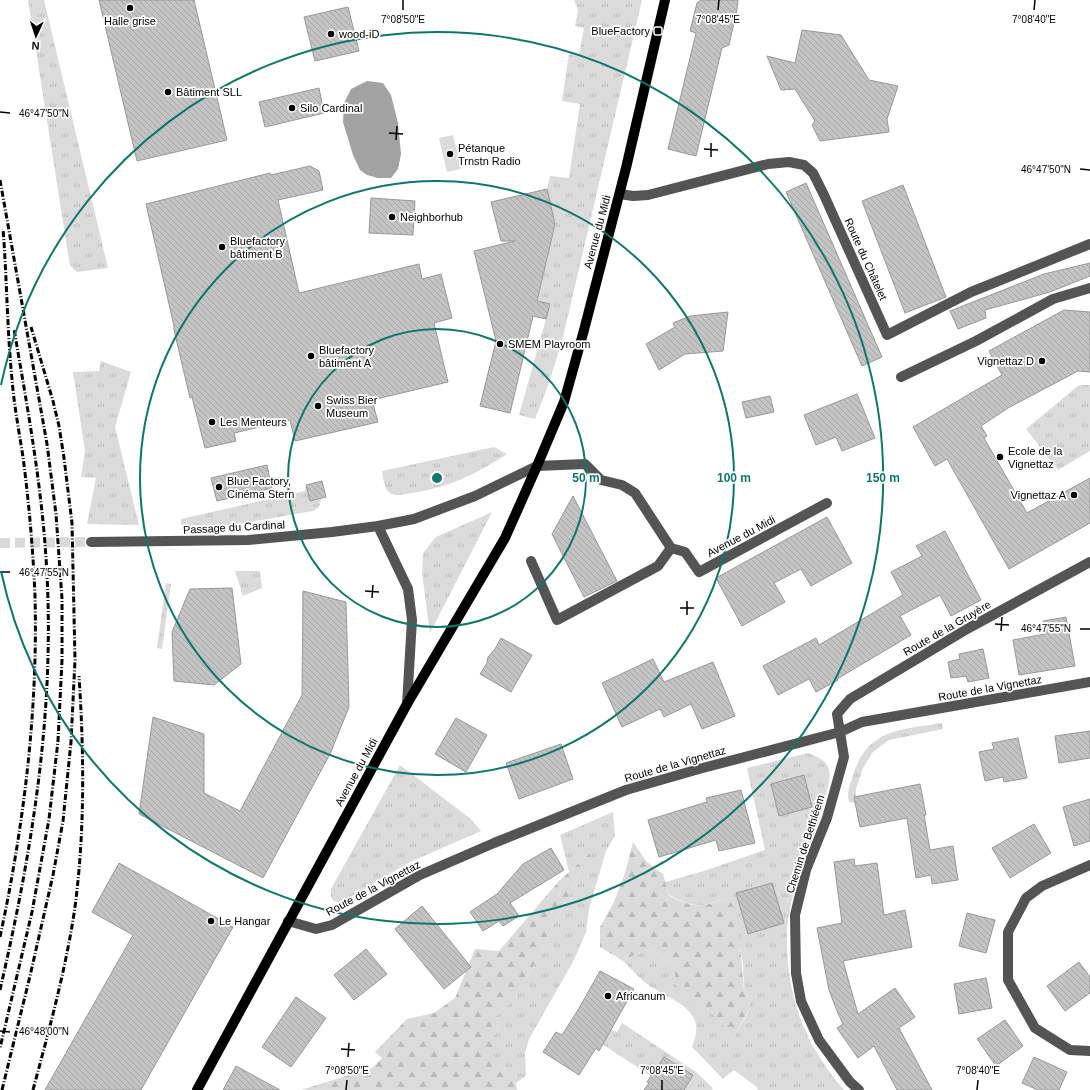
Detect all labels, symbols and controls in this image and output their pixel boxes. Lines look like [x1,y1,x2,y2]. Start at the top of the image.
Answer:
marker: Halle grise [125,3,135,13]
text: 7°08'50"E [381,14,425,25]
text: 7°08'45"E [696,14,740,25]
text: 7°08'40"E [1012,14,1056,25]
place label: Halle grise [104,15,156,27]
north arrow [16,16,56,56]
place label: BlueFactory [591,25,650,37]
marker: BlueFactory [653,26,663,36]
place label: wood-iD [338,28,379,40]
marker: wood-iD [326,29,336,39]
text: N [31,40,40,52]
place label: Bâtiment SLL [176,86,242,98]
marker: Bâtiment SLL [163,87,173,97]
place label: Silo Cardinal [300,102,362,114]
marker: Silo Cardinal [287,103,297,113]
text: 46°47'50"N [19,108,69,119]
place label: Pétanque Trnstn Radio [458,142,521,167]
marker: Pétanque Trnstn Radio [445,149,455,159]
text: 46°47'50"N [1021,164,1071,175]
street label: Avenue du Midi [581,194,613,270]
place label: Neighborhub [400,211,463,223]
marker: Neighborhub [387,212,397,222]
street label: Route du Châtelet [842,216,890,302]
place label: Bluefactory bâtiment B [230,235,286,260]
marker: Bluefactory bâtiment B [217,242,227,252]
place label: SMEM Playroom [508,338,591,350]
marker: SMEM Playroom [495,339,505,349]
place label: Bluefactory bâtiment A [319,344,375,369]
marker: Bluefactory bâtiment A [306,351,316,361]
place label: Vignettaz D [977,355,1034,367]
marker: Vignettaz D [1037,356,1047,366]
place label: Swiss Bier Museum [326,394,378,419]
marker: Swiss Bier Museum [313,401,323,411]
place label: Les Menteurs [220,416,287,428]
marker: Les Menteurs [207,417,217,427]
place label: Ecole de la Vignettaz [1008,445,1063,470]
marker: Ecole de la Vignettaz [995,452,1005,462]
centre of rings [430,471,444,485]
text: 50 m [572,471,600,485]
text: 100 m [717,471,751,485]
text: 150 m [866,471,900,485]
place label: Blue Factory, Cinéma Stern [227,475,294,500]
marker: Blue Factory, Cinéma Stern [214,482,224,492]
place label: Vignettaz A [1011,489,1067,501]
marker: Vignettaz A [1069,490,1079,500]
street label: Avenue du Midi [705,513,777,559]
street label: Passage du Cardinal [183,518,285,536]
text: 46°47'55"N [19,567,69,578]
street label: Route de la Gruyère [901,598,993,658]
text: 46°47'55"N [1021,623,1071,634]
street label: Route de la Vignettaz [937,673,1043,703]
street label: Avenue du Midi [332,736,380,808]
street label: Route de la Vignettaz [623,744,727,784]
street label: Chemin de Bethléem [783,793,827,895]
street label: Route de la Vignettaz [324,858,422,918]
place label: Le Hangar [219,915,271,927]
marker: Le Hangar [206,916,216,926]
place label: Africanum [616,990,666,1002]
marker: Africanum [603,991,613,1001]
text: 46°48'00"N [19,1026,69,1037]
text: 7°08'50"E [325,1065,369,1076]
text: 7°08'45"E [640,1065,684,1076]
text: 7°08'40"E [956,1065,1000,1076]

